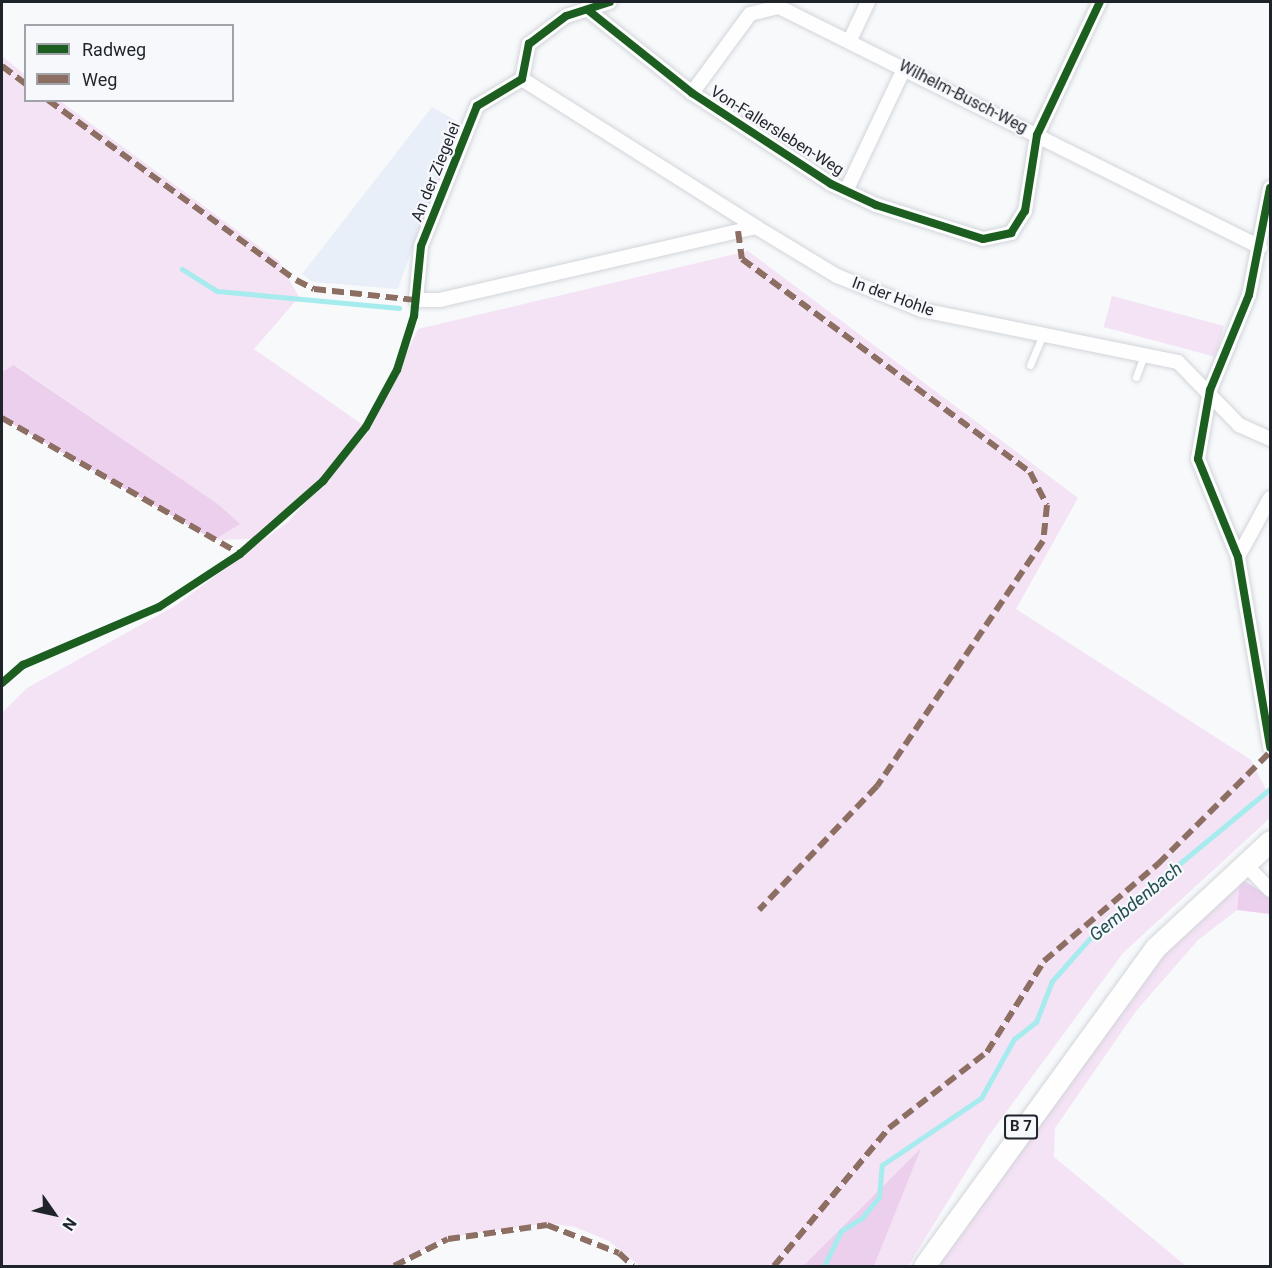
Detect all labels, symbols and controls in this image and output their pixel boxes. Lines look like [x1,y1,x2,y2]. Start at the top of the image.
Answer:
legend [24,24,234,102]
text: Radweg [82,39,146,60]
street label: Wilhelm-Busch-Weg [896,56,1030,138]
text: Weg [82,69,117,90]
street label: Von-Fallersleben-Weg [707,82,847,180]
street label: An der Ziegelei [407,119,465,225]
street label: In der Hohle [849,273,937,321]
water label: Gembdenbach [1085,858,1187,946]
road number: B 7 [1003,1115,1039,1139]
north arrow [24,1184,84,1244]
text: N [58,1214,80,1234]

